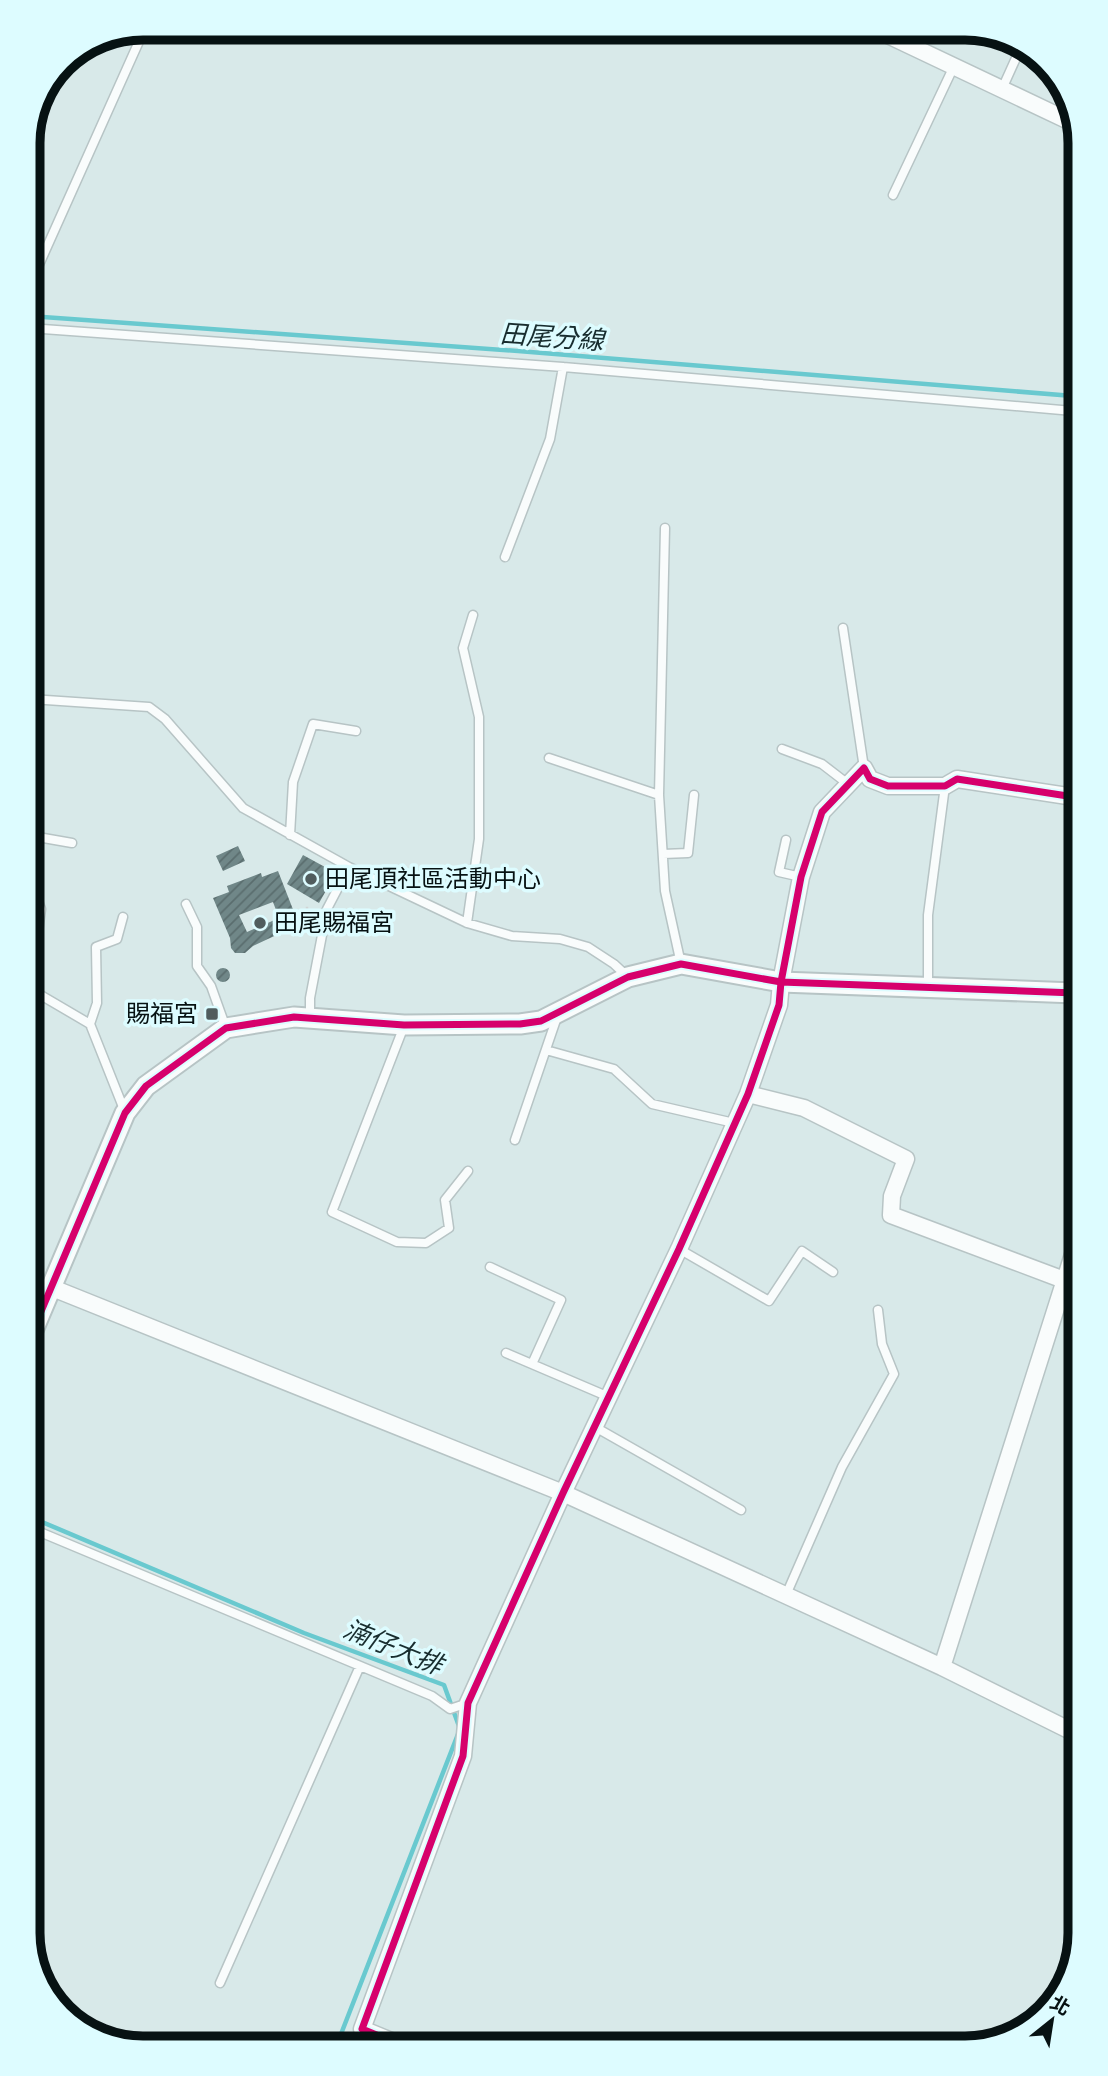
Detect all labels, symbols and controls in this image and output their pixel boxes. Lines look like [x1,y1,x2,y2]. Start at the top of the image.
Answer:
water label: 田尾分線 [499,316,608,355]
place label: 田尾頂社區活動中心 [325,863,541,892]
marker: 田尾頂社區活動中心 [303,871,319,887]
place label: 田尾賜福宮 [274,907,394,936]
marker: 田尾賜福宮 [252,915,268,931]
place label: 賜福宮 [126,998,198,1027]
marker: 賜福宮 [204,1006,220,1022]
water label: 湳仔大排 [340,1612,450,1681]
north arrow [1017,1985,1087,2055]
text: 北 [1047,1990,1075,2020]

